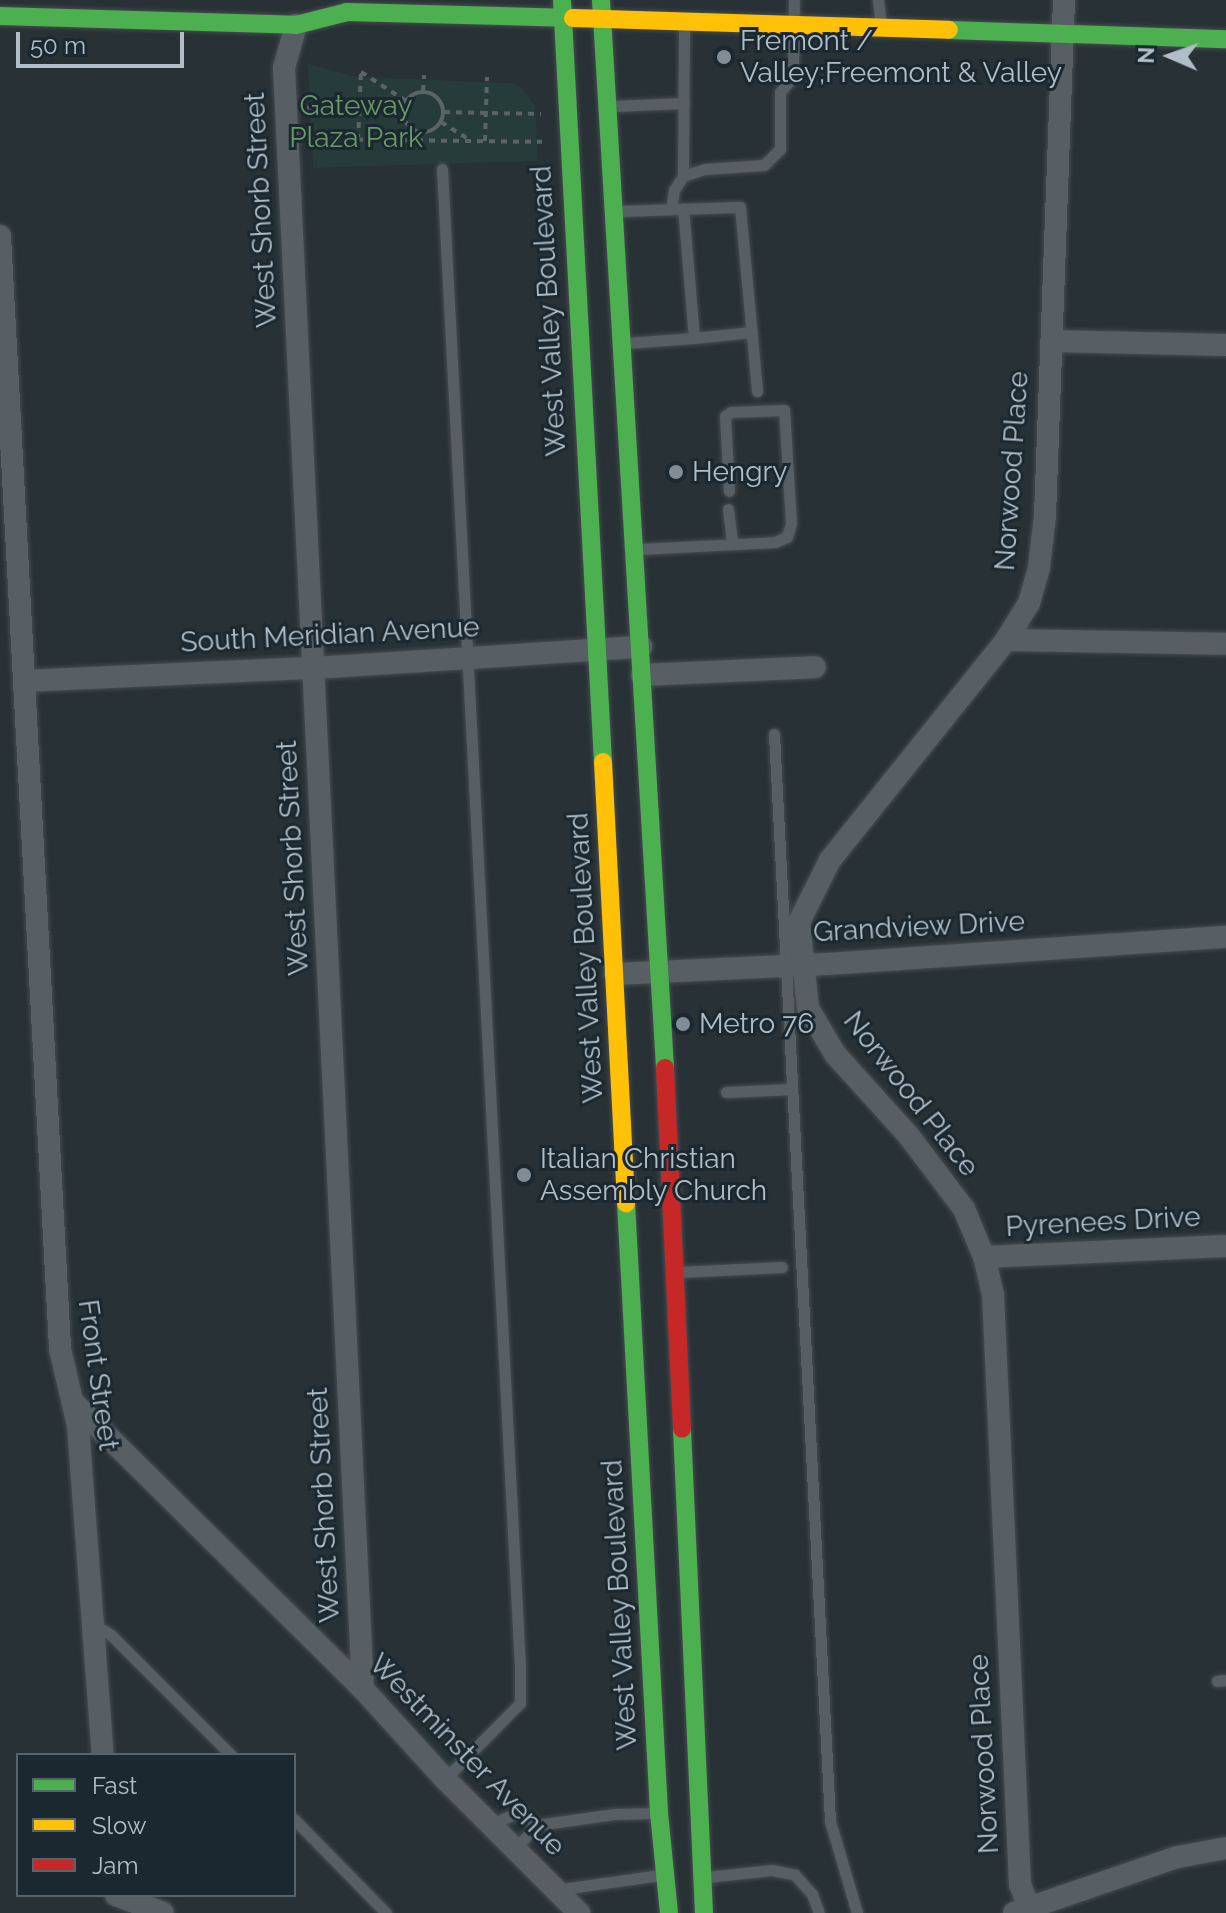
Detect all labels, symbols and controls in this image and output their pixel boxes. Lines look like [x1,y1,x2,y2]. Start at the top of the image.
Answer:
scale bar [20,16,188,66]
north arrow [1130,16,1210,96]
place label: Fremont / Valley;Freemont & Valley [740,24,1063,90]
text: 50 m [30,31,86,60]
text: N [1133,46,1159,64]
marker: Fremont / Valley;Freemont & Valley [715,48,733,66]
park label: Gateway Plaza Park [289,89,423,155]
street label: West Shorb Street [238,91,284,329]
street label: West Valley Boulevard [525,164,573,458]
street label: Norwood Place [988,370,1036,572]
place label: Hengry [692,455,787,489]
marker: Hengry [667,463,685,481]
street label: South Meridian Avenue [179,610,481,660]
street label: West Shorb Street [270,739,316,977]
street label: West Valley Boulevard [562,811,610,1105]
street label: Grandview Drive [812,905,1026,949]
street label: Norwood Place [836,1005,986,1183]
place label: Metro 76 [699,1007,814,1041]
marker: Metro 76 [674,1015,692,1033]
place label: Italian Christian Assembly Church [540,1142,768,1208]
marker: Italian Christian Assembly Church [515,1166,533,1184]
street label: Pyrenees Drive [1005,1200,1201,1244]
street label: Front Street [71,1298,125,1452]
street label: West Shorb Street [301,1386,347,1624]
street label: West Valley Boulevard [596,1458,644,1752]
street label: Westminster Avenue [361,1646,573,1864]
street label: Norwood Place [962,1653,1006,1855]
legend [16,1753,296,1897]
text: Fast [92,1771,137,1800]
text: Slow [92,1811,146,1840]
text: Jam [92,1851,138,1880]

